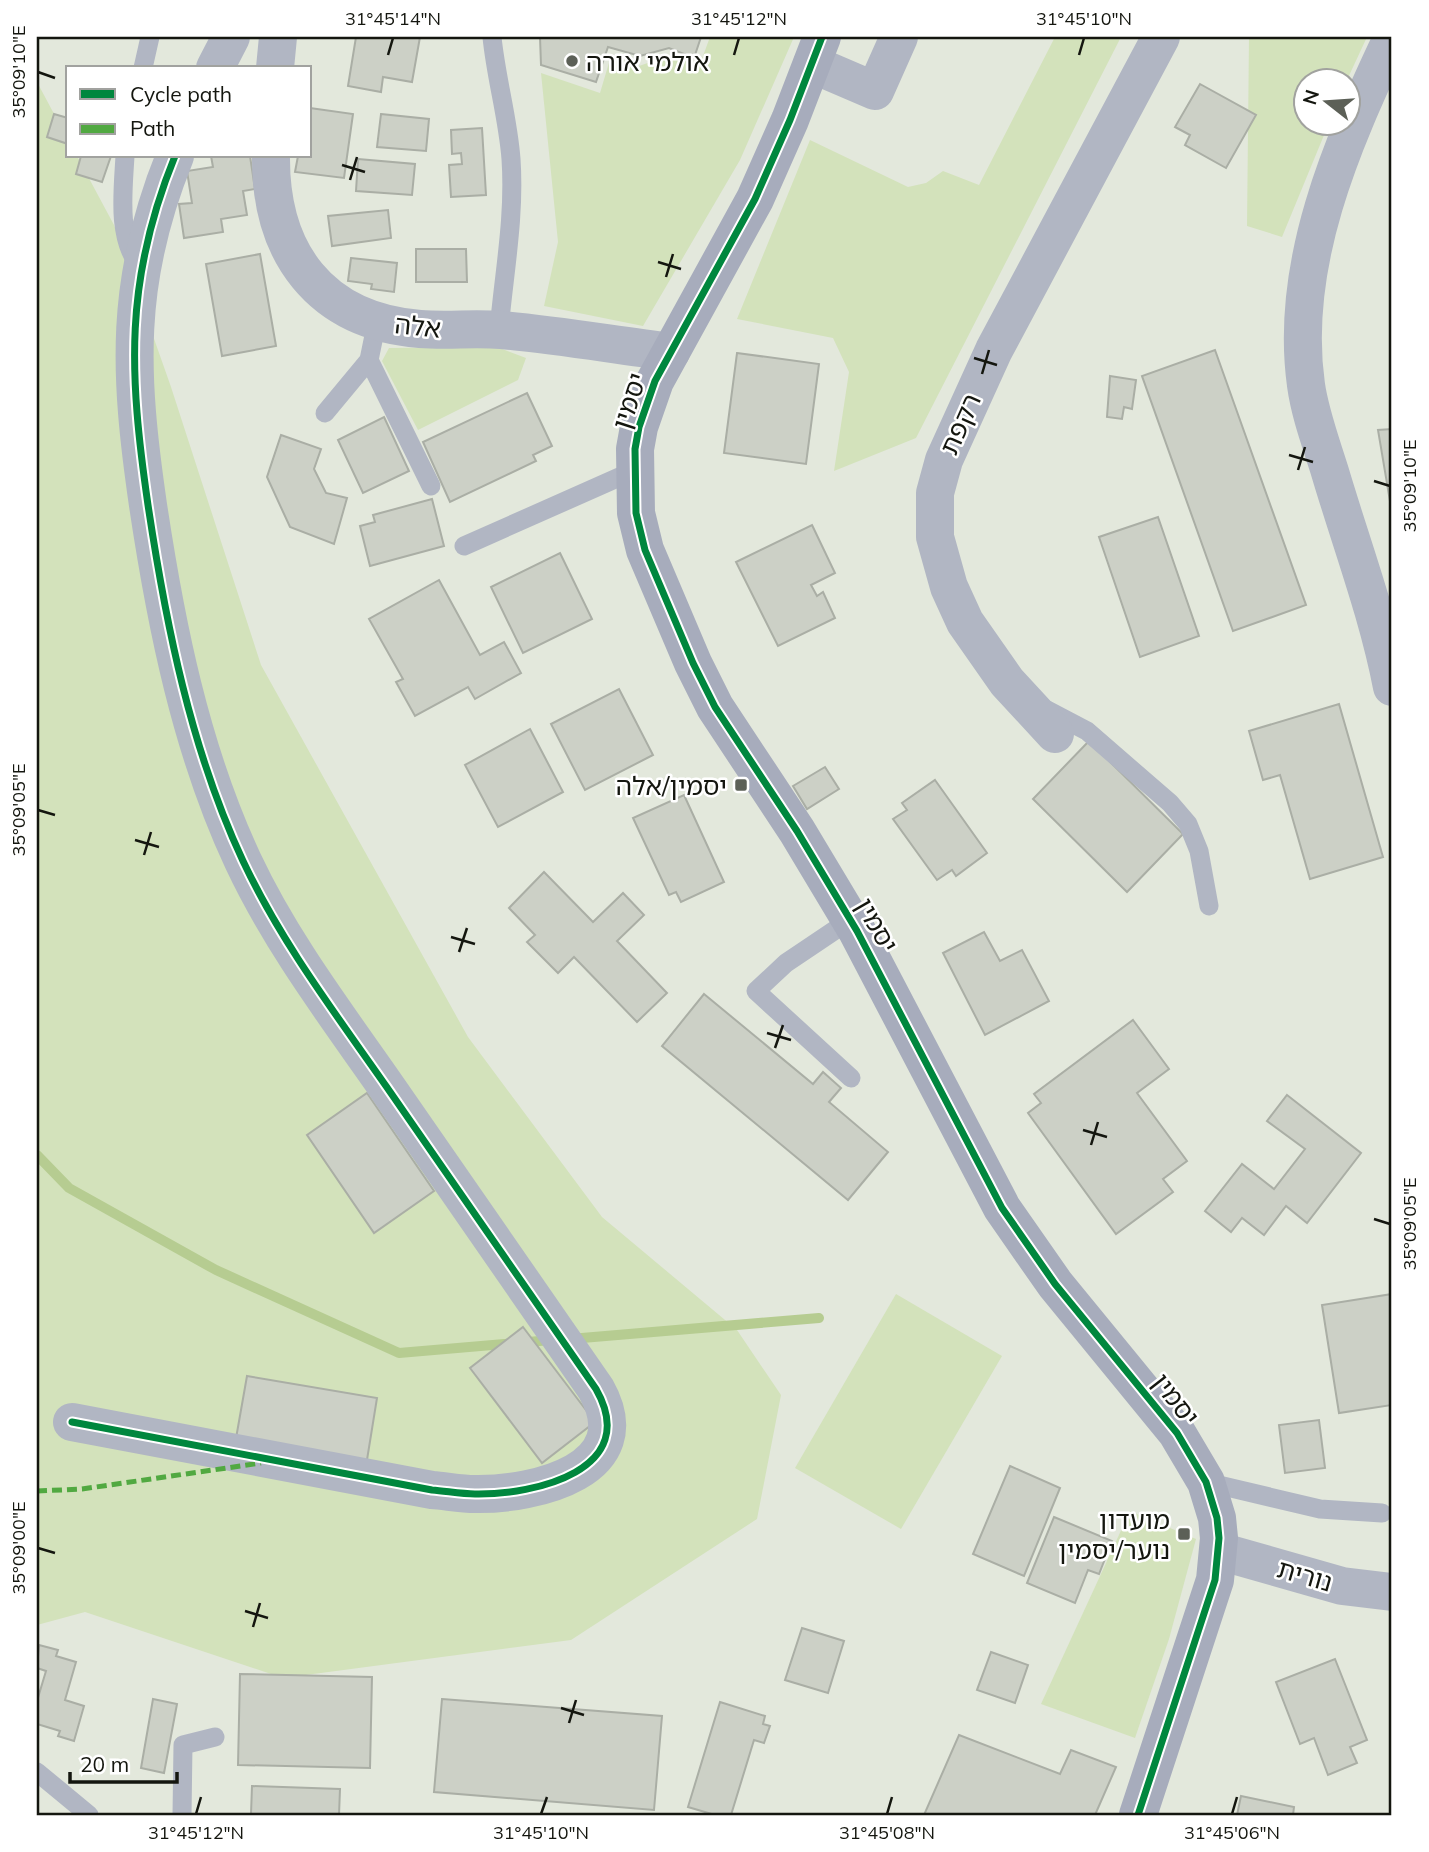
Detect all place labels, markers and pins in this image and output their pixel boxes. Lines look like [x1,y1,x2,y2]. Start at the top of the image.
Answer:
place label: אולמי אורה [586,45,709,78]
marker: אולמי אורה [564,53,580,69]
place label: יסמין/אלה [616,769,727,802]
marker: יסמין/אלה [733,777,749,793]
place label: מועדון נוער/יסמין [1058,1503,1170,1566]
marker: מועדון נוער/יסמין [1176,1526,1192,1542]

